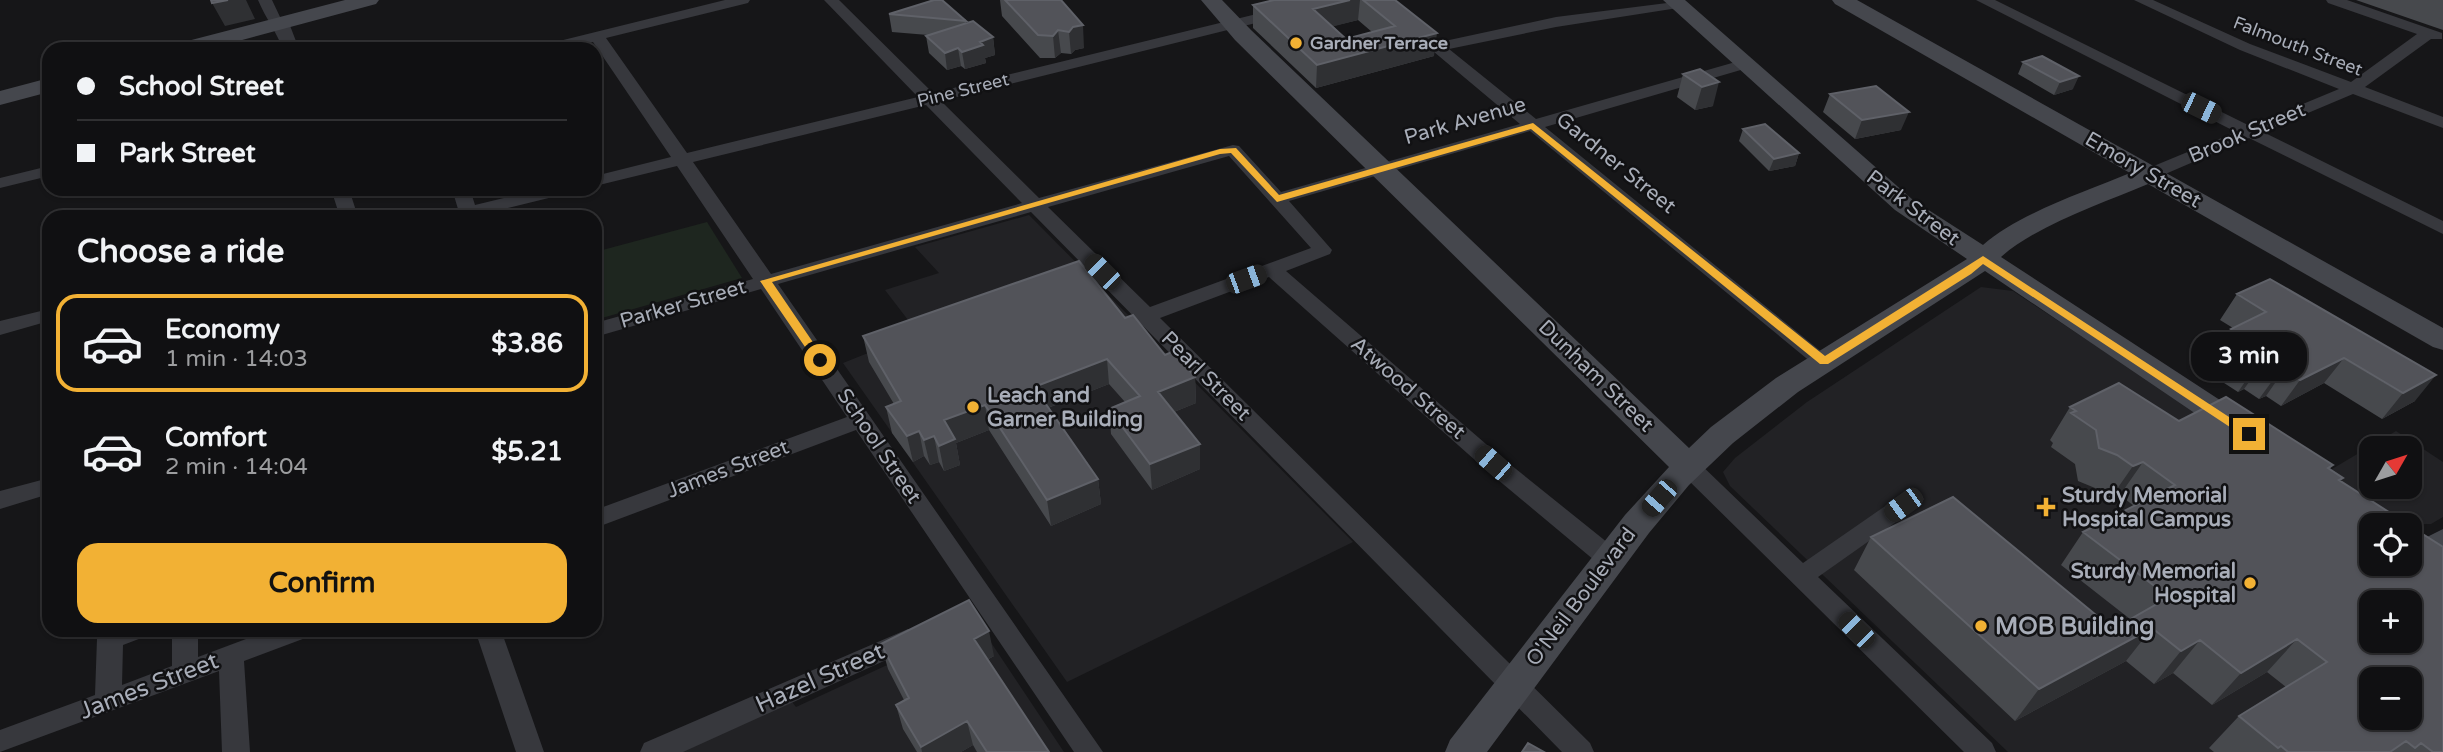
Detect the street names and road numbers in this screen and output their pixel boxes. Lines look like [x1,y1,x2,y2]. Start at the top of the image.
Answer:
street label: Falmouth Street [2230,11,2366,81]
street label: Pine Street [915,68,1011,112]
street label: Park Avenue [1401,92,1529,150]
street label: Brook Street [2185,97,2309,169]
street label: Gardner Street [1551,107,1681,219]
street label: Emory Street [2080,127,2206,213]
street label: Park Street [1861,165,1965,251]
street label: Parker Street [617,274,749,334]
street label: Dunham Street [1533,315,1659,437]
street label: Pearl Street [1156,326,1256,426]
street label: Atwood Street [1346,331,1470,445]
street label: School Street [831,384,927,508]
street label: James Street [664,434,792,504]
street label: O'Neil Boulevard [1521,523,1641,671]
street label: Hazel Street [751,637,889,719]
street label: James Street [75,646,223,726]

